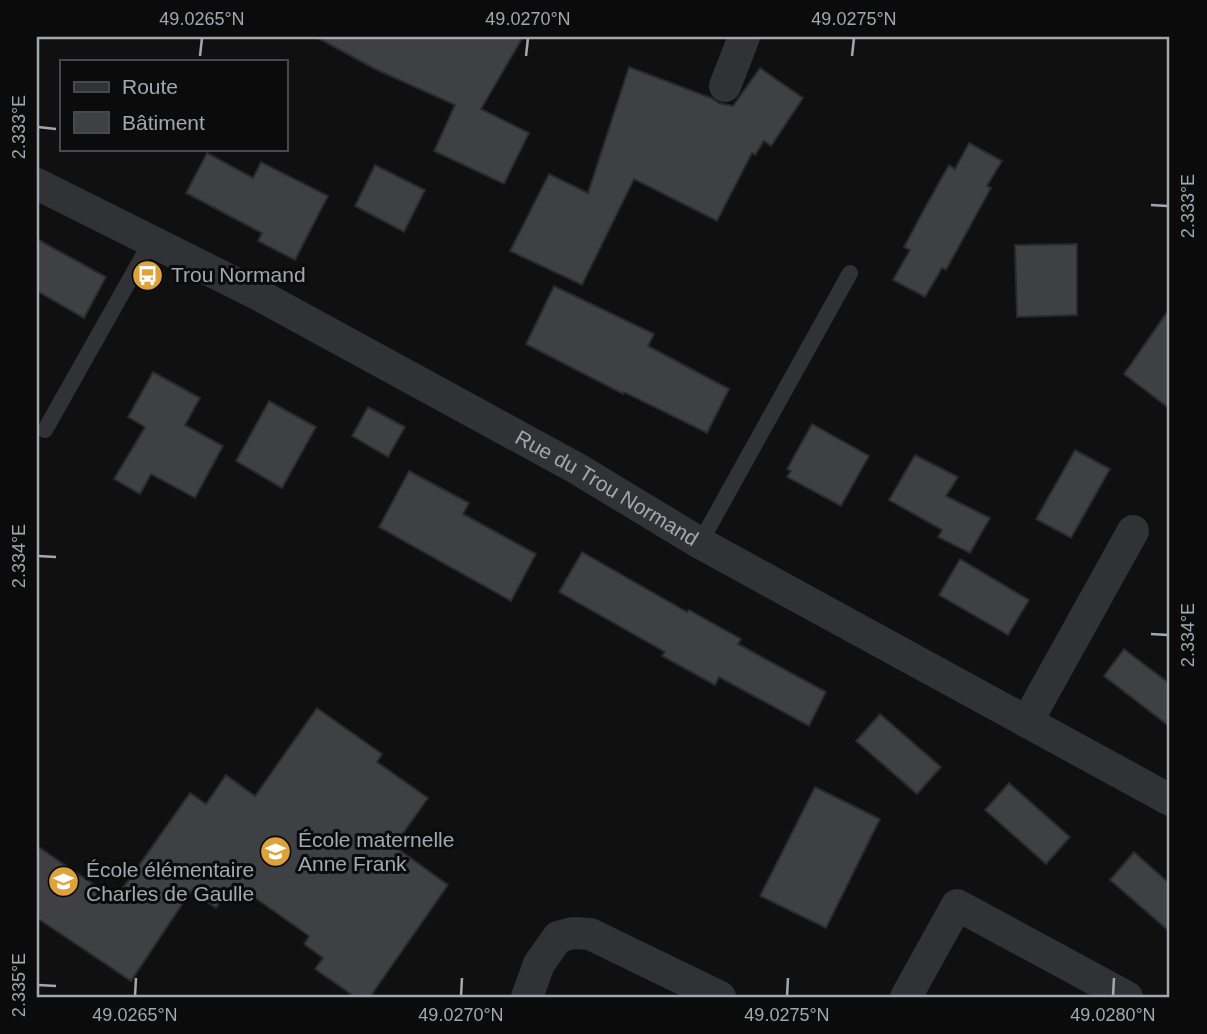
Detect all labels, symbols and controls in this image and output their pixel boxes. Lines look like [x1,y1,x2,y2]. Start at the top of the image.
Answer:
text: 49.0265°N [159,9,245,29]
text: 49.0270°N [485,9,571,29]
text: 49.0275°N [811,9,897,29]
legend [60,60,287,150]
text: Route [122,75,178,98]
text: 2.333°E [9,95,29,159]
text: Bâtiment [122,111,205,134]
text: 2.333°E [1178,174,1198,238]
bus stop icon: Trou Normand [131,258,165,292]
place label: Trou Normand [171,263,306,286]
street label: Rue du Trou Normand [512,425,703,550]
text: 2.334°E [9,524,29,588]
text: 2.334°E [1178,603,1198,667]
place label: École maternelle Anne Frank [298,828,454,875]
school or university icon: École maternelle Anne Frank [258,835,292,869]
place label: École élémentaire Charles de Gaulle [86,858,254,905]
school or university icon: École élémentaire Charles de Gaulle [46,865,80,899]
text: 2.335°E [9,953,29,1017]
text: 49.0265°N [92,1005,178,1025]
text: 49.0270°N [418,1005,504,1025]
text: 49.0275°N [744,1005,830,1025]
text: 49.0280°N [1070,1005,1156,1025]

